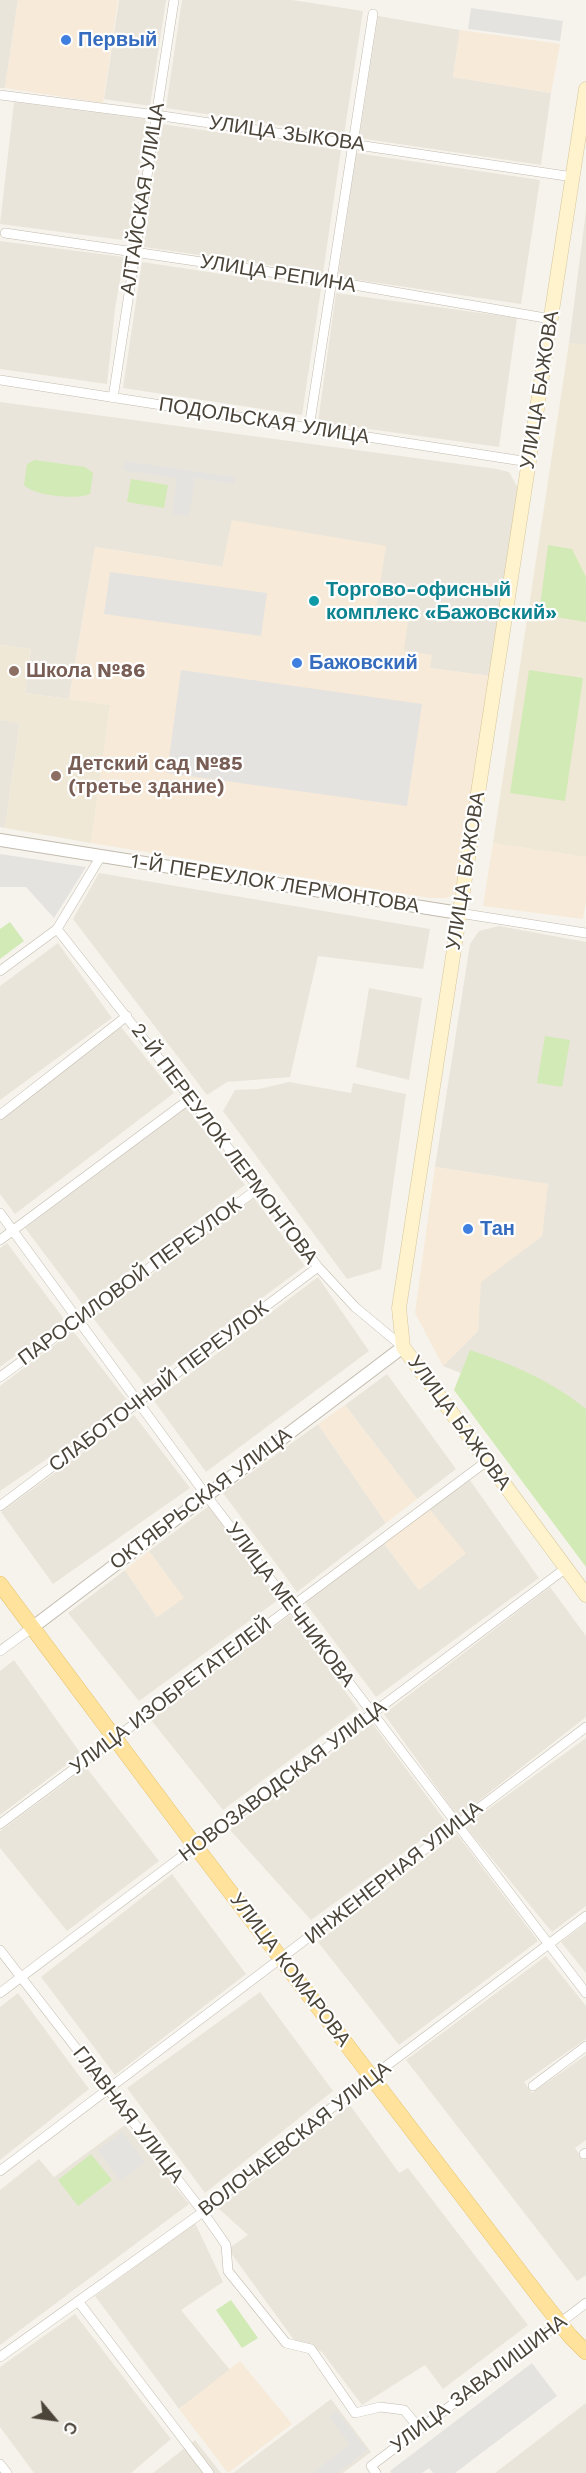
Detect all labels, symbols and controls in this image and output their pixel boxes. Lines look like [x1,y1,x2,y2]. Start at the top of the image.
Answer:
place label: Первый [78,28,157,52]
marker: Первый [59,33,73,47]
street label: АЛТАЙСКАЯ УЛИЦА [116,101,170,297]
street label: УЛИЦА ЗЫКОВА [207,111,367,157]
street label: УЛИЦА РЕПИНА [198,250,358,298]
street label: УЛИЦА БАЖОВА [516,309,564,471]
street label: ПОДОЛЬСКАЯ УЛИЦА [157,393,371,449]
place label: Торгово-офисный комплекс «Бажовский» [326,578,557,625]
marker: Торгово-офисный комплекс «Бажовский» [307,594,321,608]
place label: Бажовский [309,651,418,675]
marker: Бажовский [290,656,304,670]
place label: Школа №86 [26,659,145,683]
marker: Школа №86 [7,664,21,678]
place label: Детский сад №85 (третье здание) [68,752,243,799]
marker: Детский сад №85 (третье здание) [49,769,63,783]
street label: УЛИЦА БАЖОВА [442,790,490,952]
street label: 1-Й ПЕРЕУЛОК ЛЕРМОНТОВА [129,849,421,919]
street label: 2-Й ПЕРЕУЛОК ЛЕРМОНТОВА [126,1019,322,1269]
street label: ПАРОСИЛОВОЙ ПЕРЕУЛОК [14,1193,246,1371]
place label: Тан [480,1217,515,1241]
marker: Тан [461,1222,475,1236]
street label: СЛАБОТОЧНЫЙ ПЕРЕУЛОК [45,1297,273,1477]
street label: УЛИЦА БАЖОВА [402,1351,516,1495]
street label: ОКТЯБРЬСКАЯ УЛИЦА [106,1423,296,1575]
street label: УЛИЦА МЕЧНИКОВА [220,1518,360,1692]
street label: УЛИЦА ИЗОБРЕТАТЕЛЕЙ [66,1612,276,1780]
street label: НОВОЗАВОДСКАЯ УЛИЦА [175,1695,391,1867]
street label: ИНЖЕНЕРНАЯ УЛИЦА [301,1796,487,1950]
street label: УЛИЦА КОМАРОВА [224,1889,356,2051]
street label: ГЛАВНАЯ УЛИЦА [67,2042,189,2188]
street label: ВОЛОЧАЕВСКАЯ УЛИЦА [194,2056,396,2222]
street label: УЛИЦА ЗАВАЛИШИНА [386,2310,572,2458]
north arrow [24,2389,84,2449]
text: С [59,2418,81,2438]

